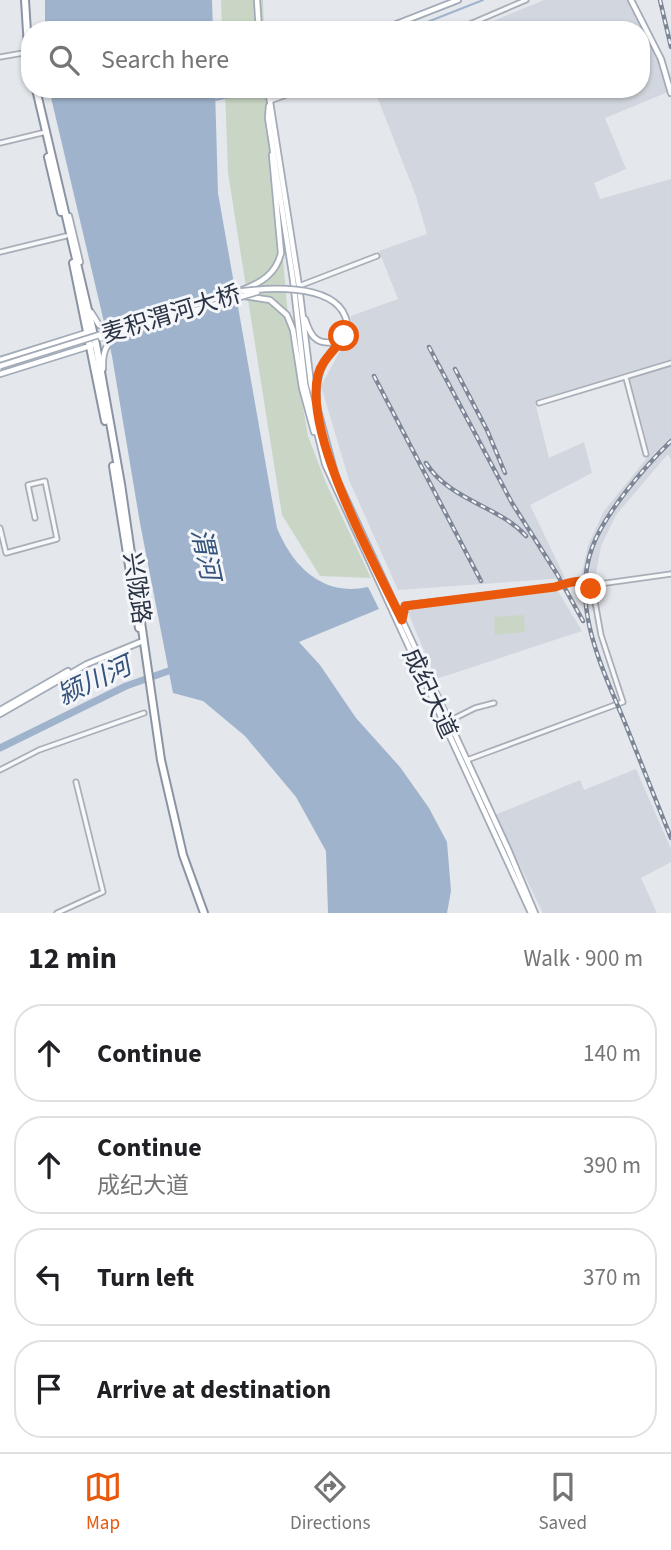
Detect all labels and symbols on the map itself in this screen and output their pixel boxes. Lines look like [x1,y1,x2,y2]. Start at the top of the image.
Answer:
street label: 麦积渭河大桥 [97,277,245,352]
route start [328,320,359,351]
water label: 渭河 [182,525,230,588]
street label: 兴陇路 [114,550,159,626]
route end [575,573,606,604]
street label: 成纪大道 [393,642,466,744]
water label: 颍川河 [51,645,142,714]

